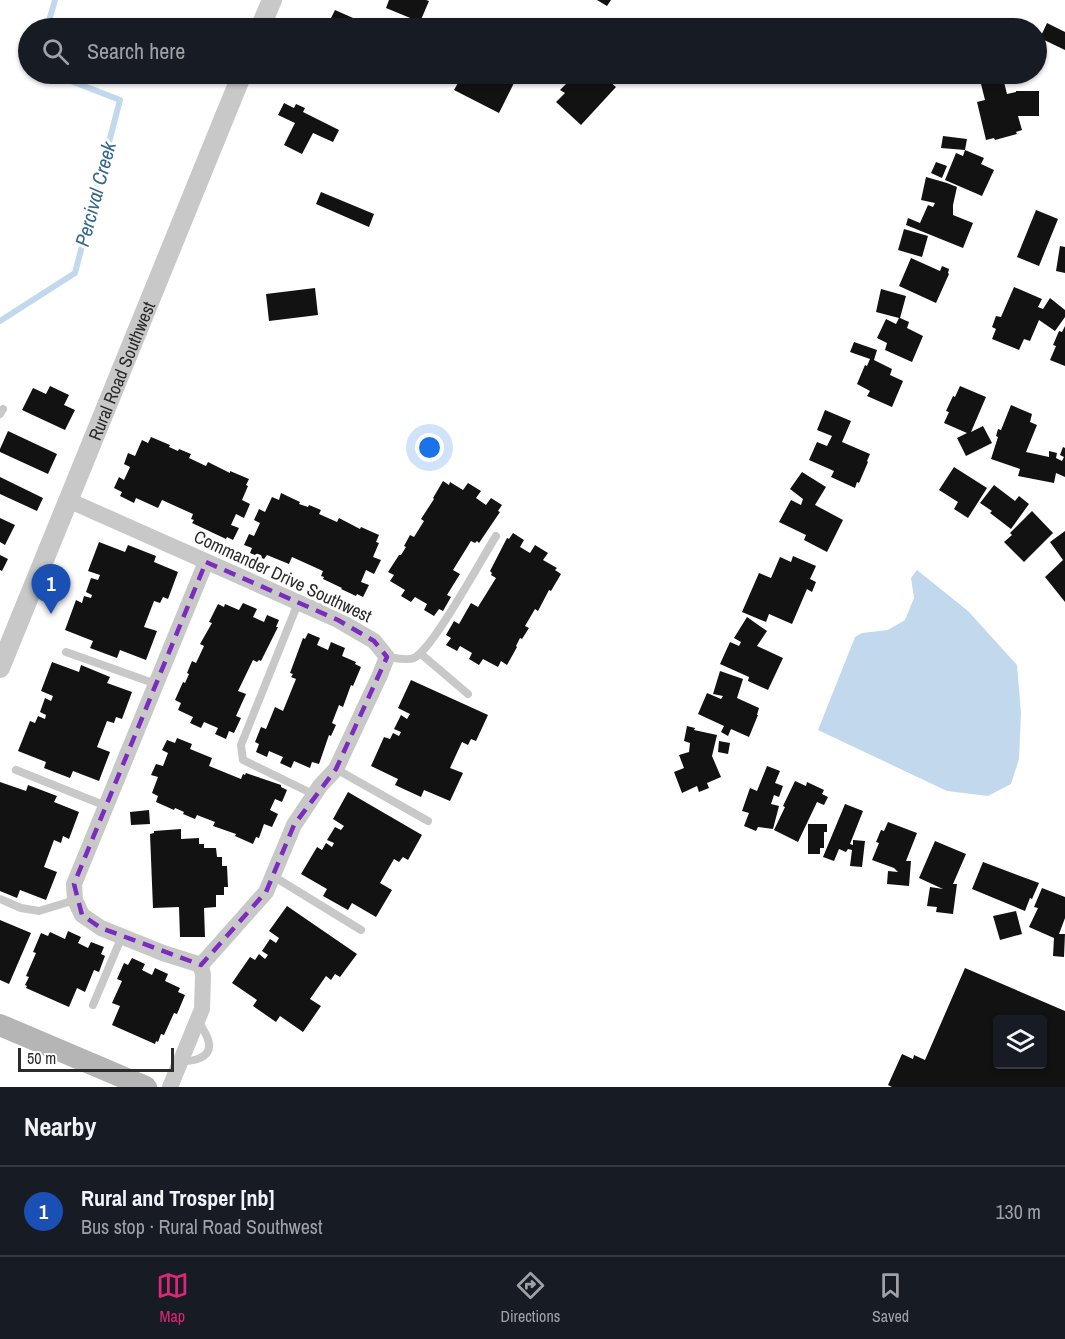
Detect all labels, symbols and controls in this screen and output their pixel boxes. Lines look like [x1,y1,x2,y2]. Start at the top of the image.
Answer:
search box [18,18,1047,84]
icon: search [39,35,72,68]
text: Search here [87,36,185,66]
water label: Percival Creek [68,138,122,249]
street label: Rural Road Southwest [82,298,161,444]
your location [415,433,444,462]
street label: Commander Drive Southwest [190,524,376,628]
pin: 1 [32,564,70,614]
map controls [993,1015,1047,1069]
button: layers [993,1015,1047,1069]
scale bar [18,1045,174,1072]
text: 50 m [27,1047,56,1069]
text: Nearby [24,1109,96,1144]
text: Rural and Trosper [nb] [81,1183,274,1213]
text: 1 [39,1198,48,1225]
text: 130 m [995,1198,1041,1225]
text: Bus stop · Rural Road Southwest [81,1213,323,1240]
tab: Map [156,1269,189,1327]
tab: Directions [500,1269,560,1327]
tab: Saved [872,1269,909,1327]

